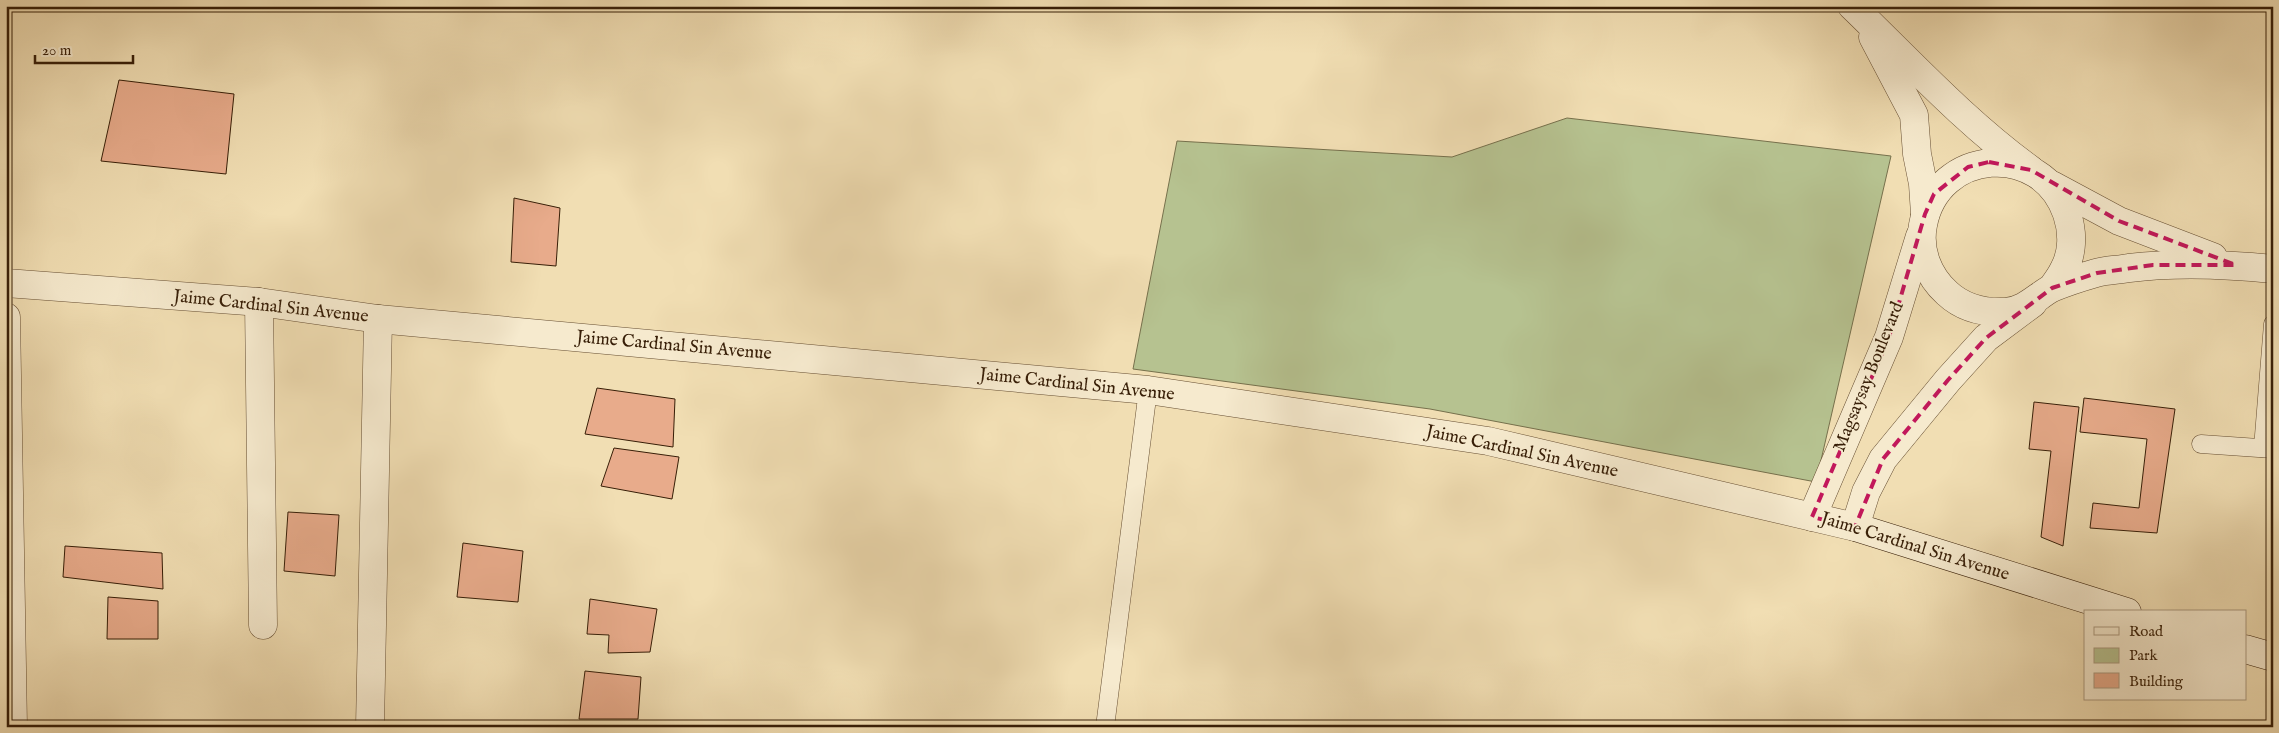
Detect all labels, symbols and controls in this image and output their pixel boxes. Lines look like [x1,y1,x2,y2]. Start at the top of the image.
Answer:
scale bar [35,32,132,64]
text: 20 m [42,41,72,60]
street label: Jaime Cardinal Sin Avenue [170,285,370,329]
street label: Magsaysay Boulevard [1828,298,1910,455]
street label: Jaime Cardinal Sin Avenue [573,326,773,366]
street label: Jaime Cardinal Sin Avenue [976,363,1176,407]
street label: Jaime Cardinal Sin Avenue [1422,420,1620,484]
street label: Jaime Cardinal Sin Avenue [1816,507,2012,587]
legend [2084,610,2246,700]
text: Road [2129,622,2164,641]
text: Park [2129,646,2159,665]
text: Building [2129,672,2184,691]

